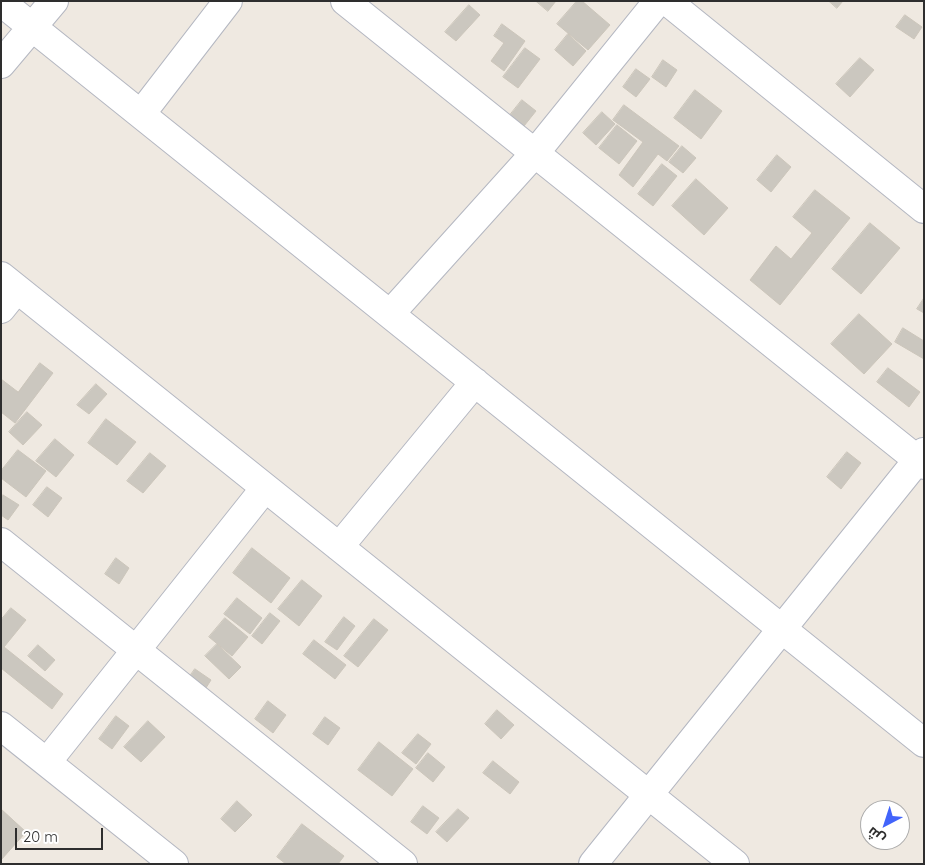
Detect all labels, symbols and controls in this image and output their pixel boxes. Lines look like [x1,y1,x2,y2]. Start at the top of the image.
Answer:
north arrow [860,800,910,850]
scale bar [18,818,105,850]
text: ش [863,823,889,848]
text: 20 m [23,827,58,846]

